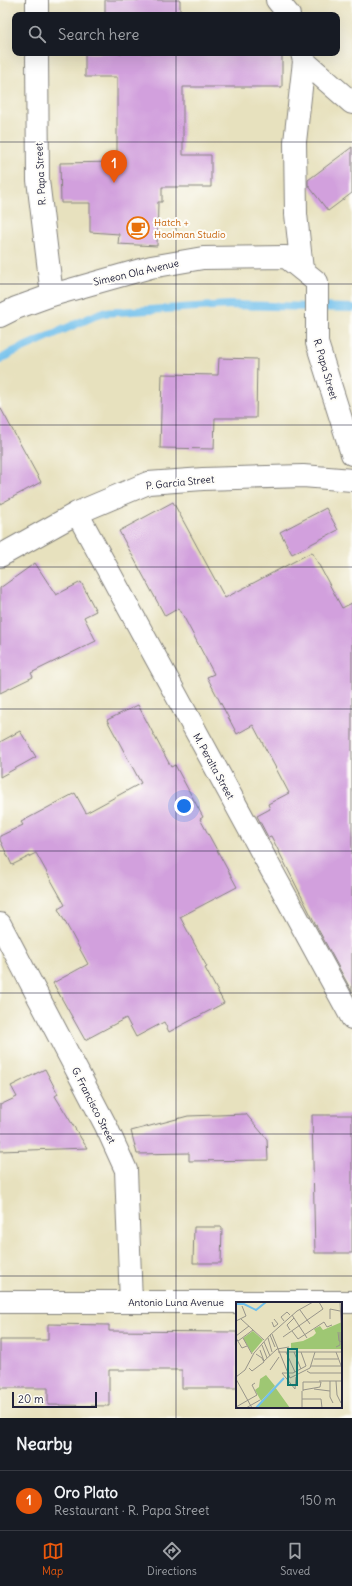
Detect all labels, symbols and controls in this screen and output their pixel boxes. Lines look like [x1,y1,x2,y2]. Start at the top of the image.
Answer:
search box [12,12,340,56]
icon: search [26,23,48,45]
text: Search here [58,25,139,44]
street label: R. Papa Street [32,142,49,206]
pin: 1 [101,150,127,183]
cafe icon: Hatch + Hoolman Studio [125,215,151,241]
place label: Hatch + Hoolman Studio [154,216,226,241]
street label: Simeon Ola Avenue [92,256,180,289]
street label: R. Papa Street [311,337,341,402]
street label: P. Garcia Street [145,472,215,493]
street label: M. Peralta Street [190,731,237,802]
your location [174,796,194,816]
street label: G. Francisco Street [69,1065,119,1146]
street label: Antonio Luna Avenue [128,1296,224,1309]
inset map [236,1302,342,1408]
scale bar [12,1390,97,1409]
text: 20 m [18,1392,44,1406]
text: Nearby [16,1433,72,1455]
text: Oro Plato [54,1483,118,1502]
text: 1 [26,1492,32,1509]
text: 150 m [300,1492,336,1509]
text: Restaurant · R. Papa Street [54,1502,209,1519]
tab: Map [42,1540,64,1578]
tab: Directions [147,1540,197,1578]
tab: Saved [280,1540,310,1578]

